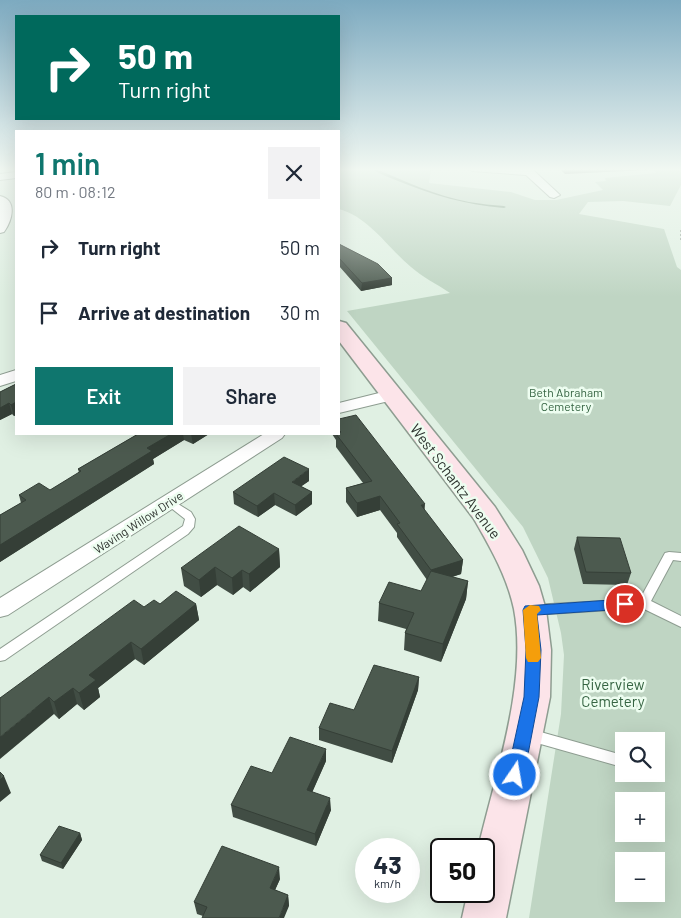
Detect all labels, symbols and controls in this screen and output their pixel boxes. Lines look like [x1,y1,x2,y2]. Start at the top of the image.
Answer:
text: 50 m [118,34,193,76]
icon: right [35,35,100,100]
text: Turn right [118,76,211,102]
text: 1 min [35,145,100,181]
button: close [268,147,320,199]
text: 80 m · 08:12 [35,182,116,201]
icon: right [35,234,63,262]
text: Turn right [78,236,160,259]
text: 50 m [280,236,320,259]
icon: arrive [35,299,63,327]
text: Arrive at destination [78,301,250,324]
text: 30 m [280,301,320,324]
button: Exit [35,367,173,425]
button: Share [183,367,320,425]
park label: Beth Abraham Cemetery [529,385,603,413]
street label: West Schantz Avenue [407,420,505,542]
street label: Waving Willow Drive [91,488,185,556]
pin [604,583,646,625]
icon: arrive [611,590,639,618]
park label: Riverview Cemetery [581,675,645,710]
map controls [615,732,665,902]
button: search [615,732,665,782]
position arrow [488,748,540,800]
button: + [615,792,665,842]
speed limit sign: 50 [430,838,495,903]
text: 43 [373,849,402,879]
button: − [615,852,665,902]
text: km/h [374,876,401,890]

